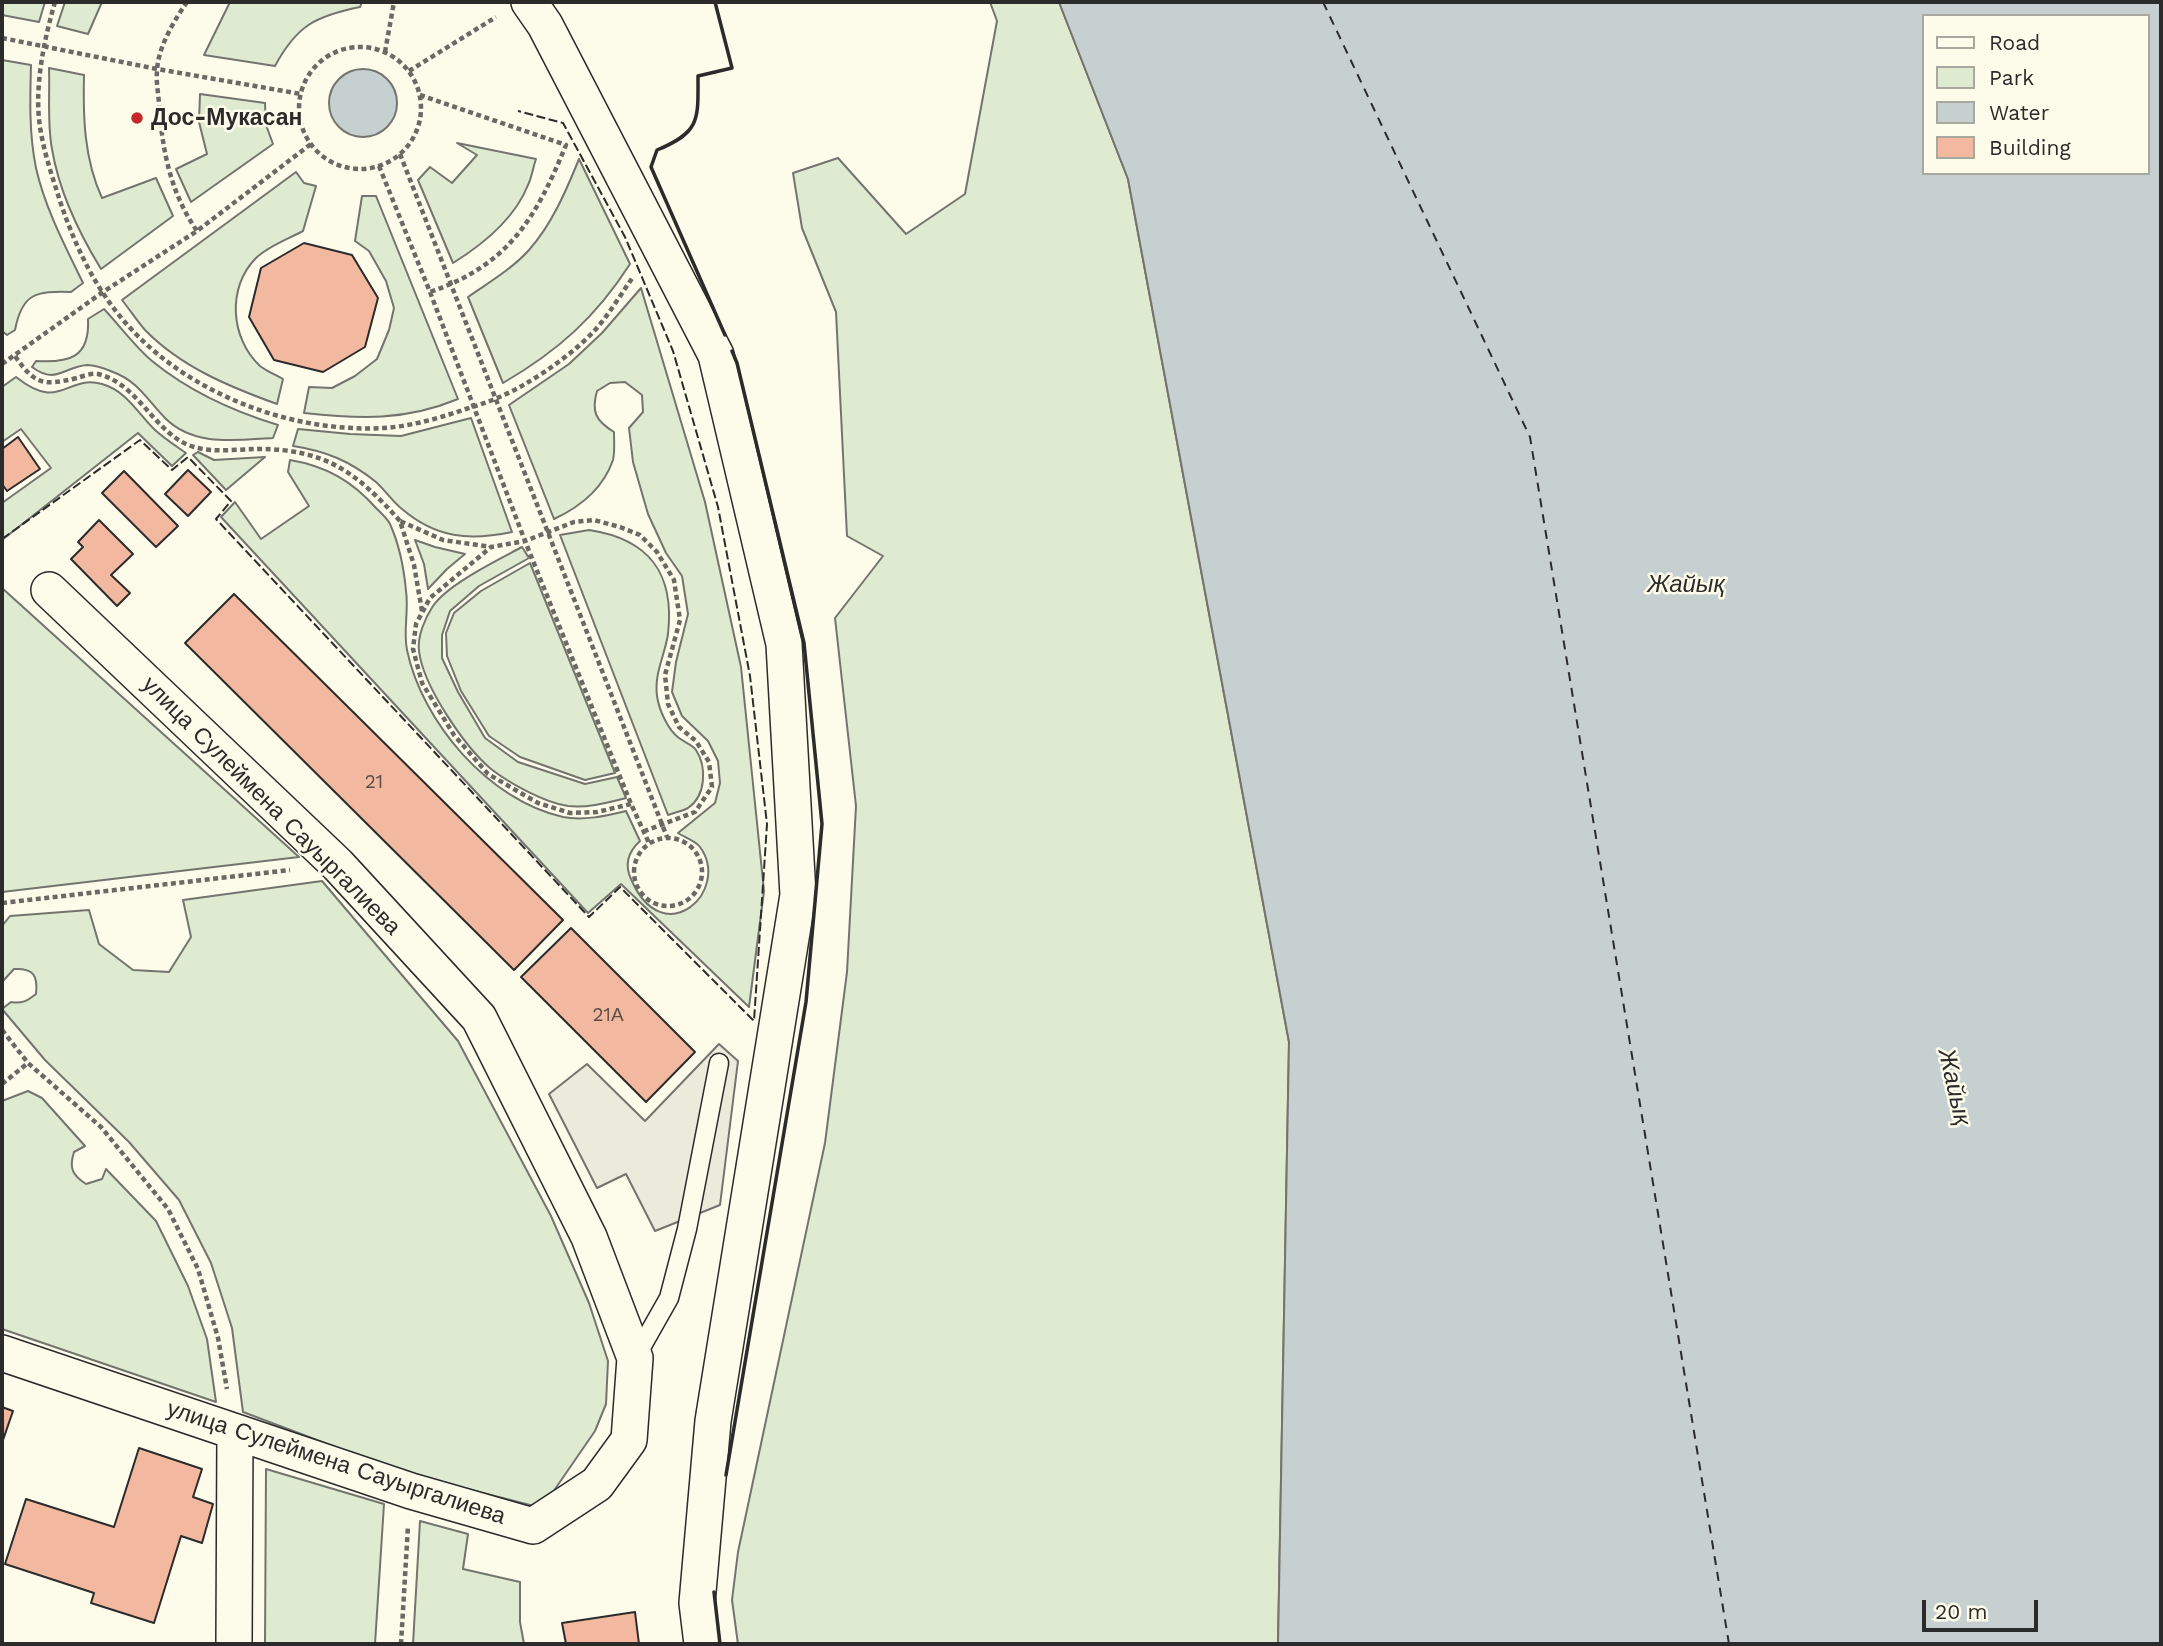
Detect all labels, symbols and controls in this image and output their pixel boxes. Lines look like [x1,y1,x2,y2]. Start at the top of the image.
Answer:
legend [1922,14,2149,175]
text: Road [1989,30,2040,55]
text: Park [1989,65,2034,90]
text: Water [1989,100,2049,125]
place label: Дос-Мукасан [151,104,302,132]
marker: Дос-Мукасан [129,110,145,126]
text: Building [1989,135,2071,160]
water label: Жайық [1647,571,1725,599]
street label: улица Сулеймена Сауыргалиева [136,671,406,941]
house number: 21 [365,771,383,793]
house number: 21А [592,1004,624,1026]
water label: Жайық [1931,1046,1977,1128]
street label: улица Сулеймена Сауыргалиева [163,1395,509,1531]
scale bar [1925,1586,2040,1630]
text: 20 m [1935,1599,1987,1624]

